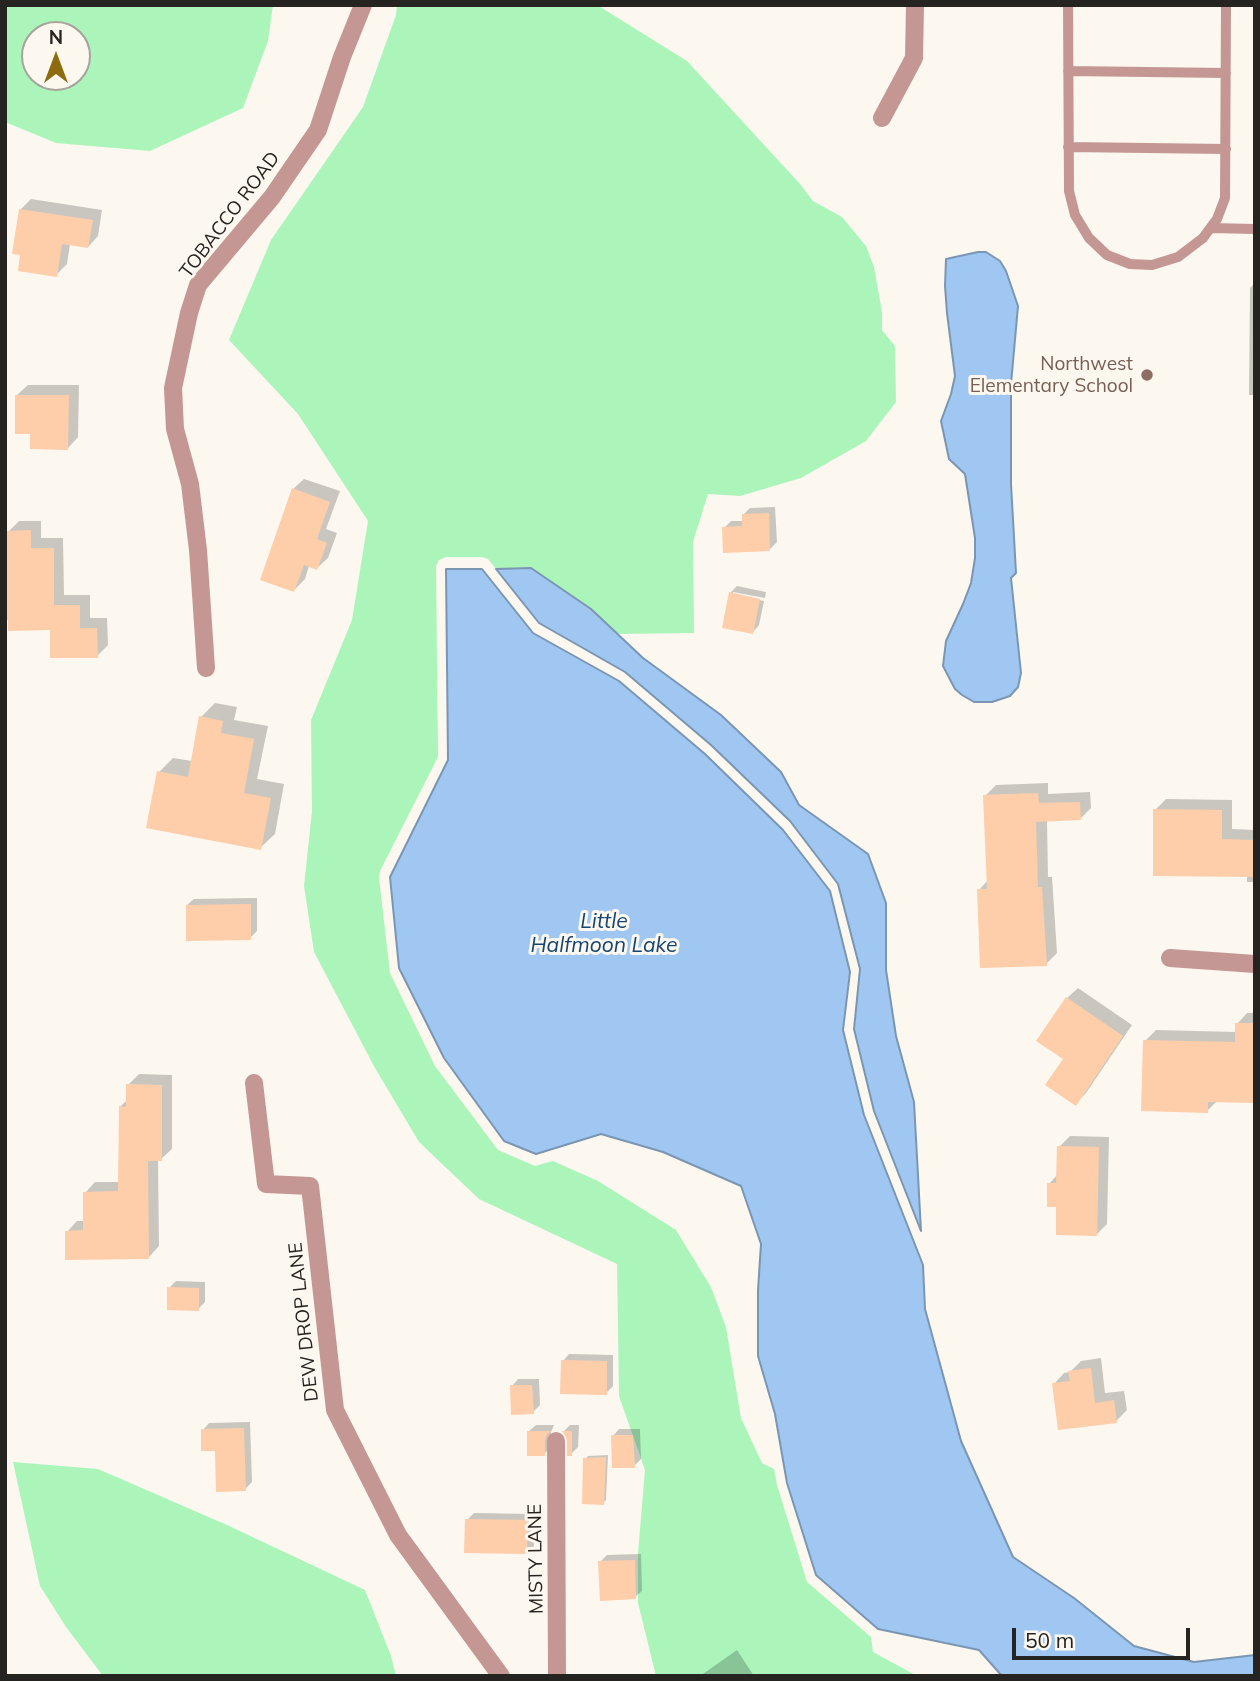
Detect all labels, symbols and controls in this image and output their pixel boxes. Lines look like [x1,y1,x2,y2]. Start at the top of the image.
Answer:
north arrow [21,21,91,91]
text: N [49,25,63,49]
street label: TOBACCO ROAD [175,147,285,283]
place label: Northwest Elementary School [970,353,1133,397]
marker: Northwest Elementary School [1139,367,1155,383]
water label: Little Halfmoon Lake [530,909,678,959]
street label: DEW DROP LANE [284,1241,324,1403]
street label: MISTY LANE [524,1504,548,1614]
scale bar [1015,1614,1194,1658]
text: 50 m [1025,1627,1074,1653]

